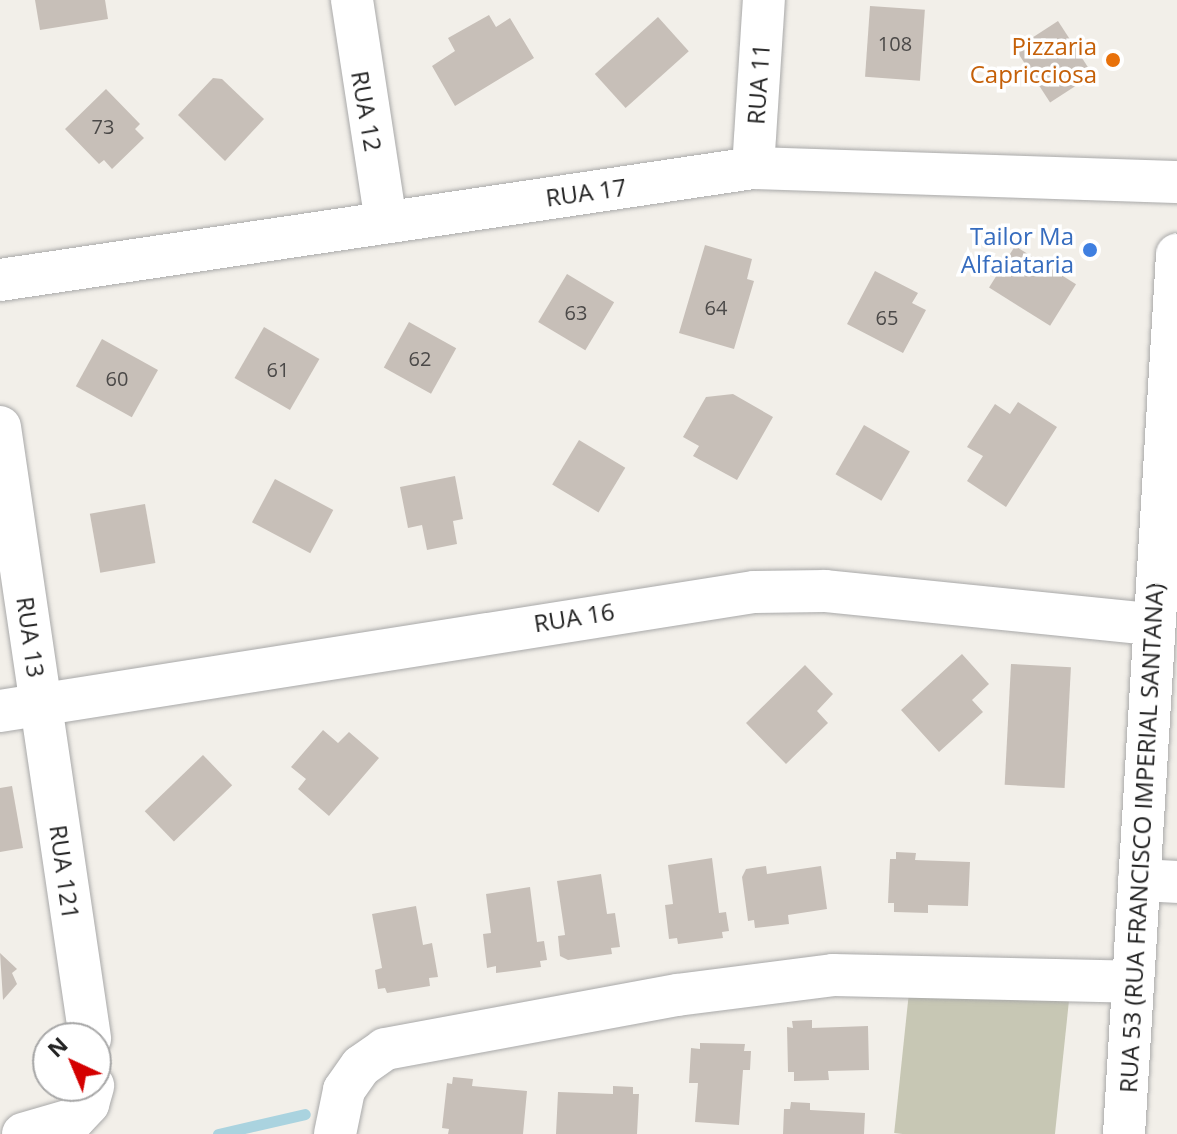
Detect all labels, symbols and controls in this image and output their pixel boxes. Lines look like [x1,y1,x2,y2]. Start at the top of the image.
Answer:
house number: 108 [878,31,912,55]
place label: Pizzaria Capricciosa [970,32,1097,88]
street label: RUA 11 [741,43,775,125]
marker: Pizzaria Capricciosa [1104,51,1122,69]
street label: RUA 12 [346,69,388,153]
house number: 73 [92,114,114,138]
street label: RUA 17 [544,172,628,212]
place label: Tailor Ma Alfaiataria [961,222,1074,278]
marker: Tailor Ma Alfaiataria [1081,241,1099,259]
house number: 64 [705,295,727,319]
house number: 63 [565,300,587,324]
house number: 65 [876,305,898,329]
house number: 62 [409,346,431,370]
house number: 61 [267,357,289,381]
house number: 60 [106,366,128,390]
street label: RUA 53 (RUA FRANCISCO IMPERIAL SANTANA) [1113,582,1169,1094]
street label: RUA 13 [11,595,51,679]
street label: RUA 16 [532,596,616,638]
street label: RUA 121 [44,823,86,921]
north arrow [32,1022,112,1102]
text: N [40,1029,74,1063]

